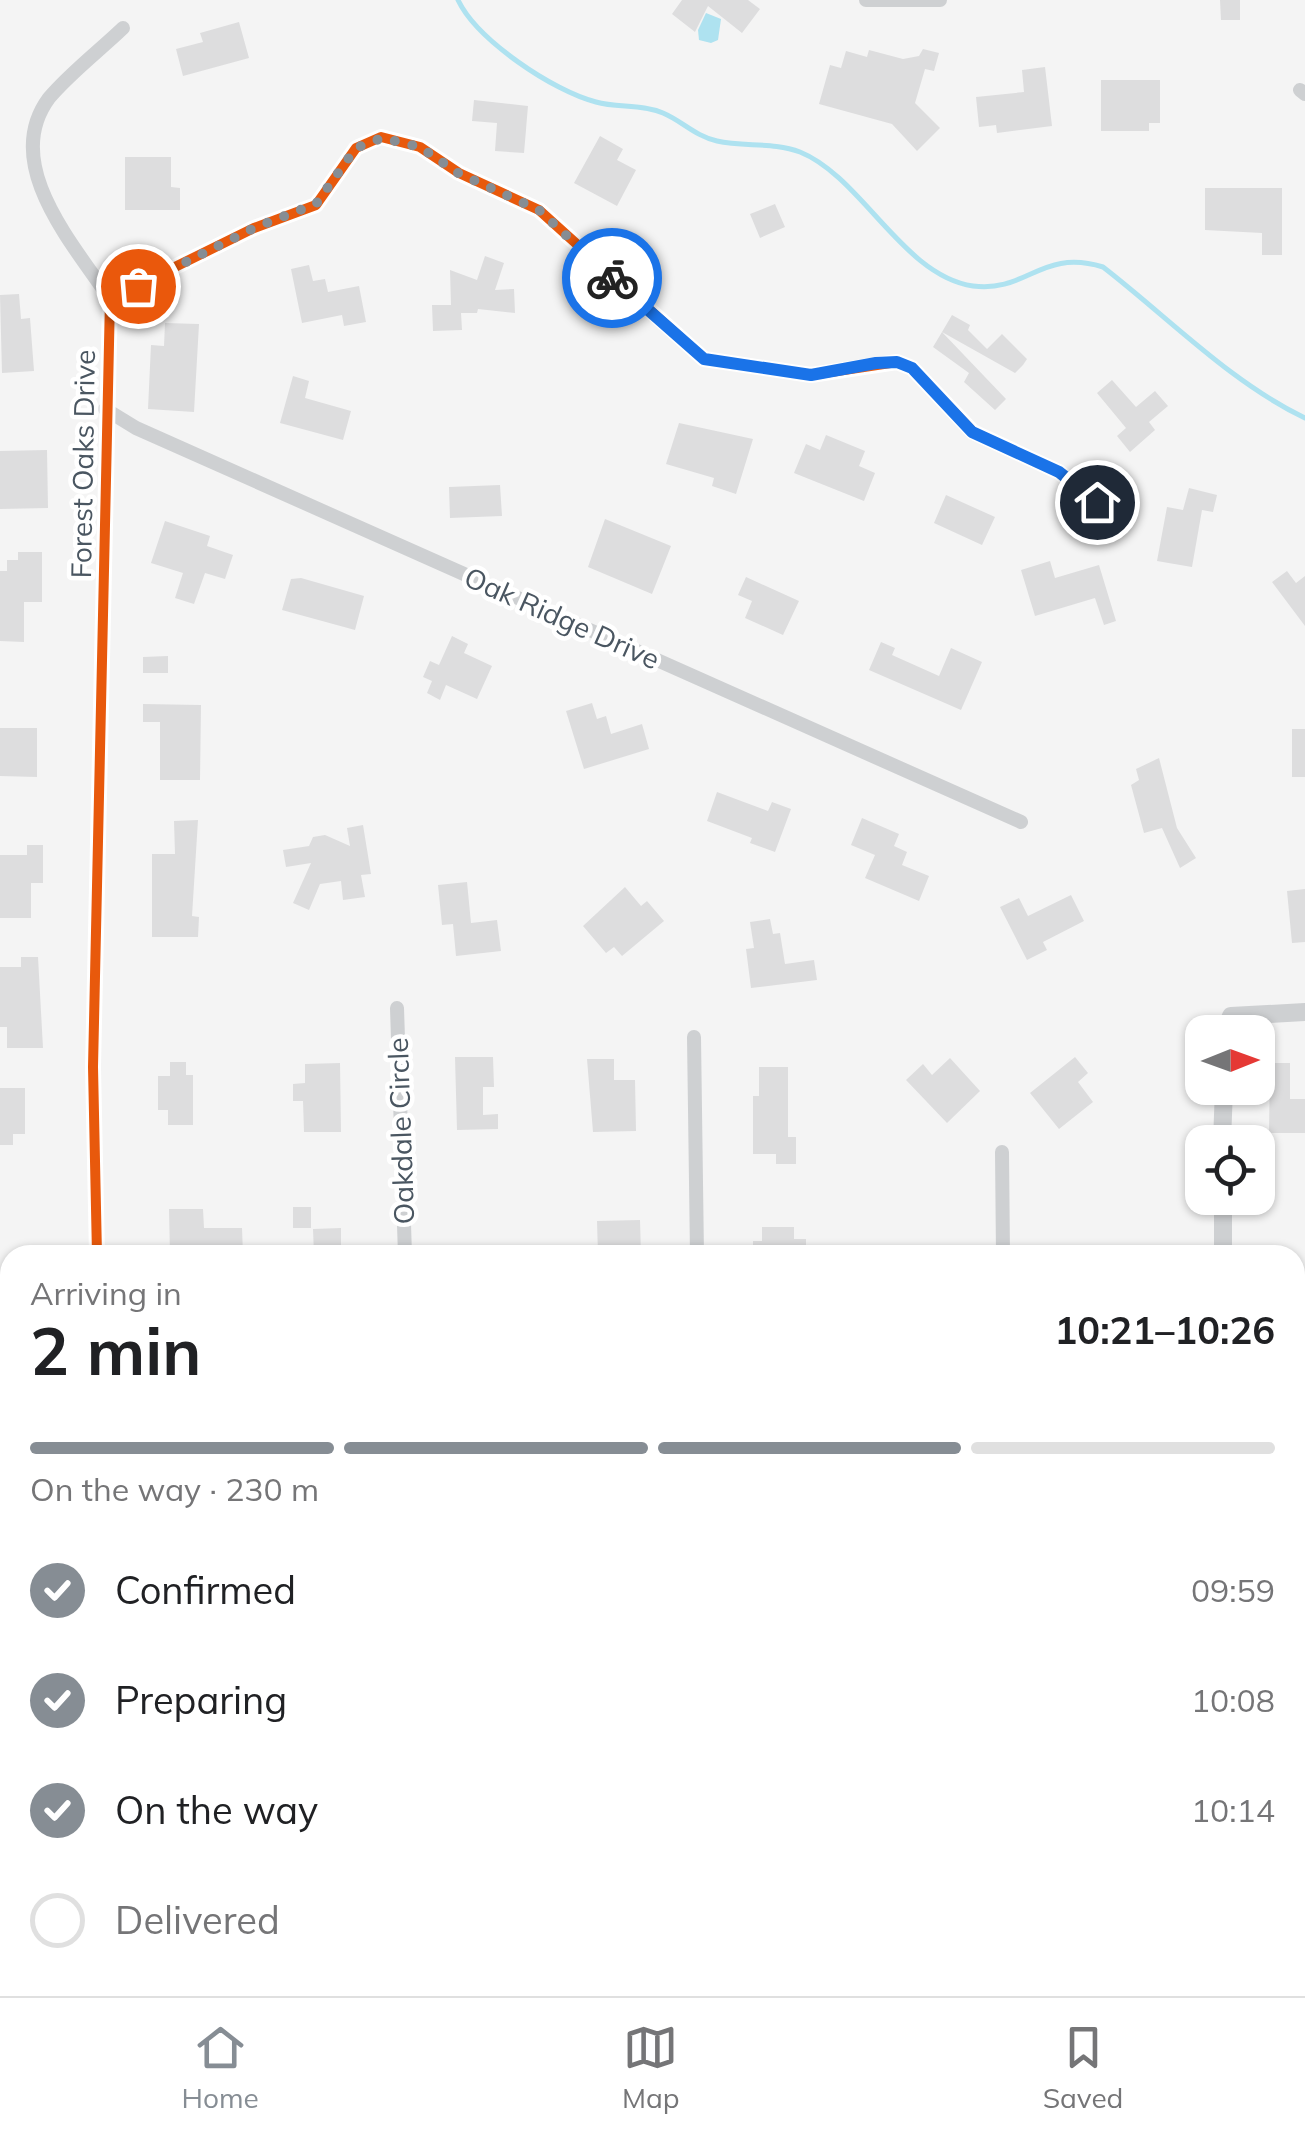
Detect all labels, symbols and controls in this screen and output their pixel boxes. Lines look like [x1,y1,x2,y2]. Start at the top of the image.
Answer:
courier [562,228,662,328]
pin [96,244,181,329]
icon: bike [585,251,640,306]
icon: bag [111,259,166,314]
street label: Forest Oaks Drive [63,349,102,579]
pin [1055,460,1140,545]
icon: home [1070,475,1125,530]
street label: Oak Ridge Drive [459,559,665,676]
north arrow [1185,1015,1275,1105]
map controls [1185,1015,1275,1215]
street label: Oakdale Circle [380,1037,421,1225]
button: locate [1185,1125,1275,1215]
text: Arriving in [30,1273,182,1313]
text: 10:21–10:26 [1055,1306,1275,1354]
text: 2 min [30,1310,201,1391]
text: On the way · 230 m [30,1469,319,1509]
icon: check [30,1563,85,1618]
text: Confirmed [115,1566,296,1614]
text: 09:59 [1191,1570,1275,1610]
icon: check [30,1673,85,1728]
text: Preparing [115,1676,287,1724]
text: 10:08 [1191,1680,1275,1720]
icon: check [30,1783,85,1838]
text: On the way [115,1786,318,1834]
text: 10:14 [1191,1790,1275,1830]
text: Delivered [115,1896,280,1944]
tab: Home [182,2020,259,2115]
tab: Map [622,2020,680,2115]
tab: Saved [1043,2020,1123,2115]

